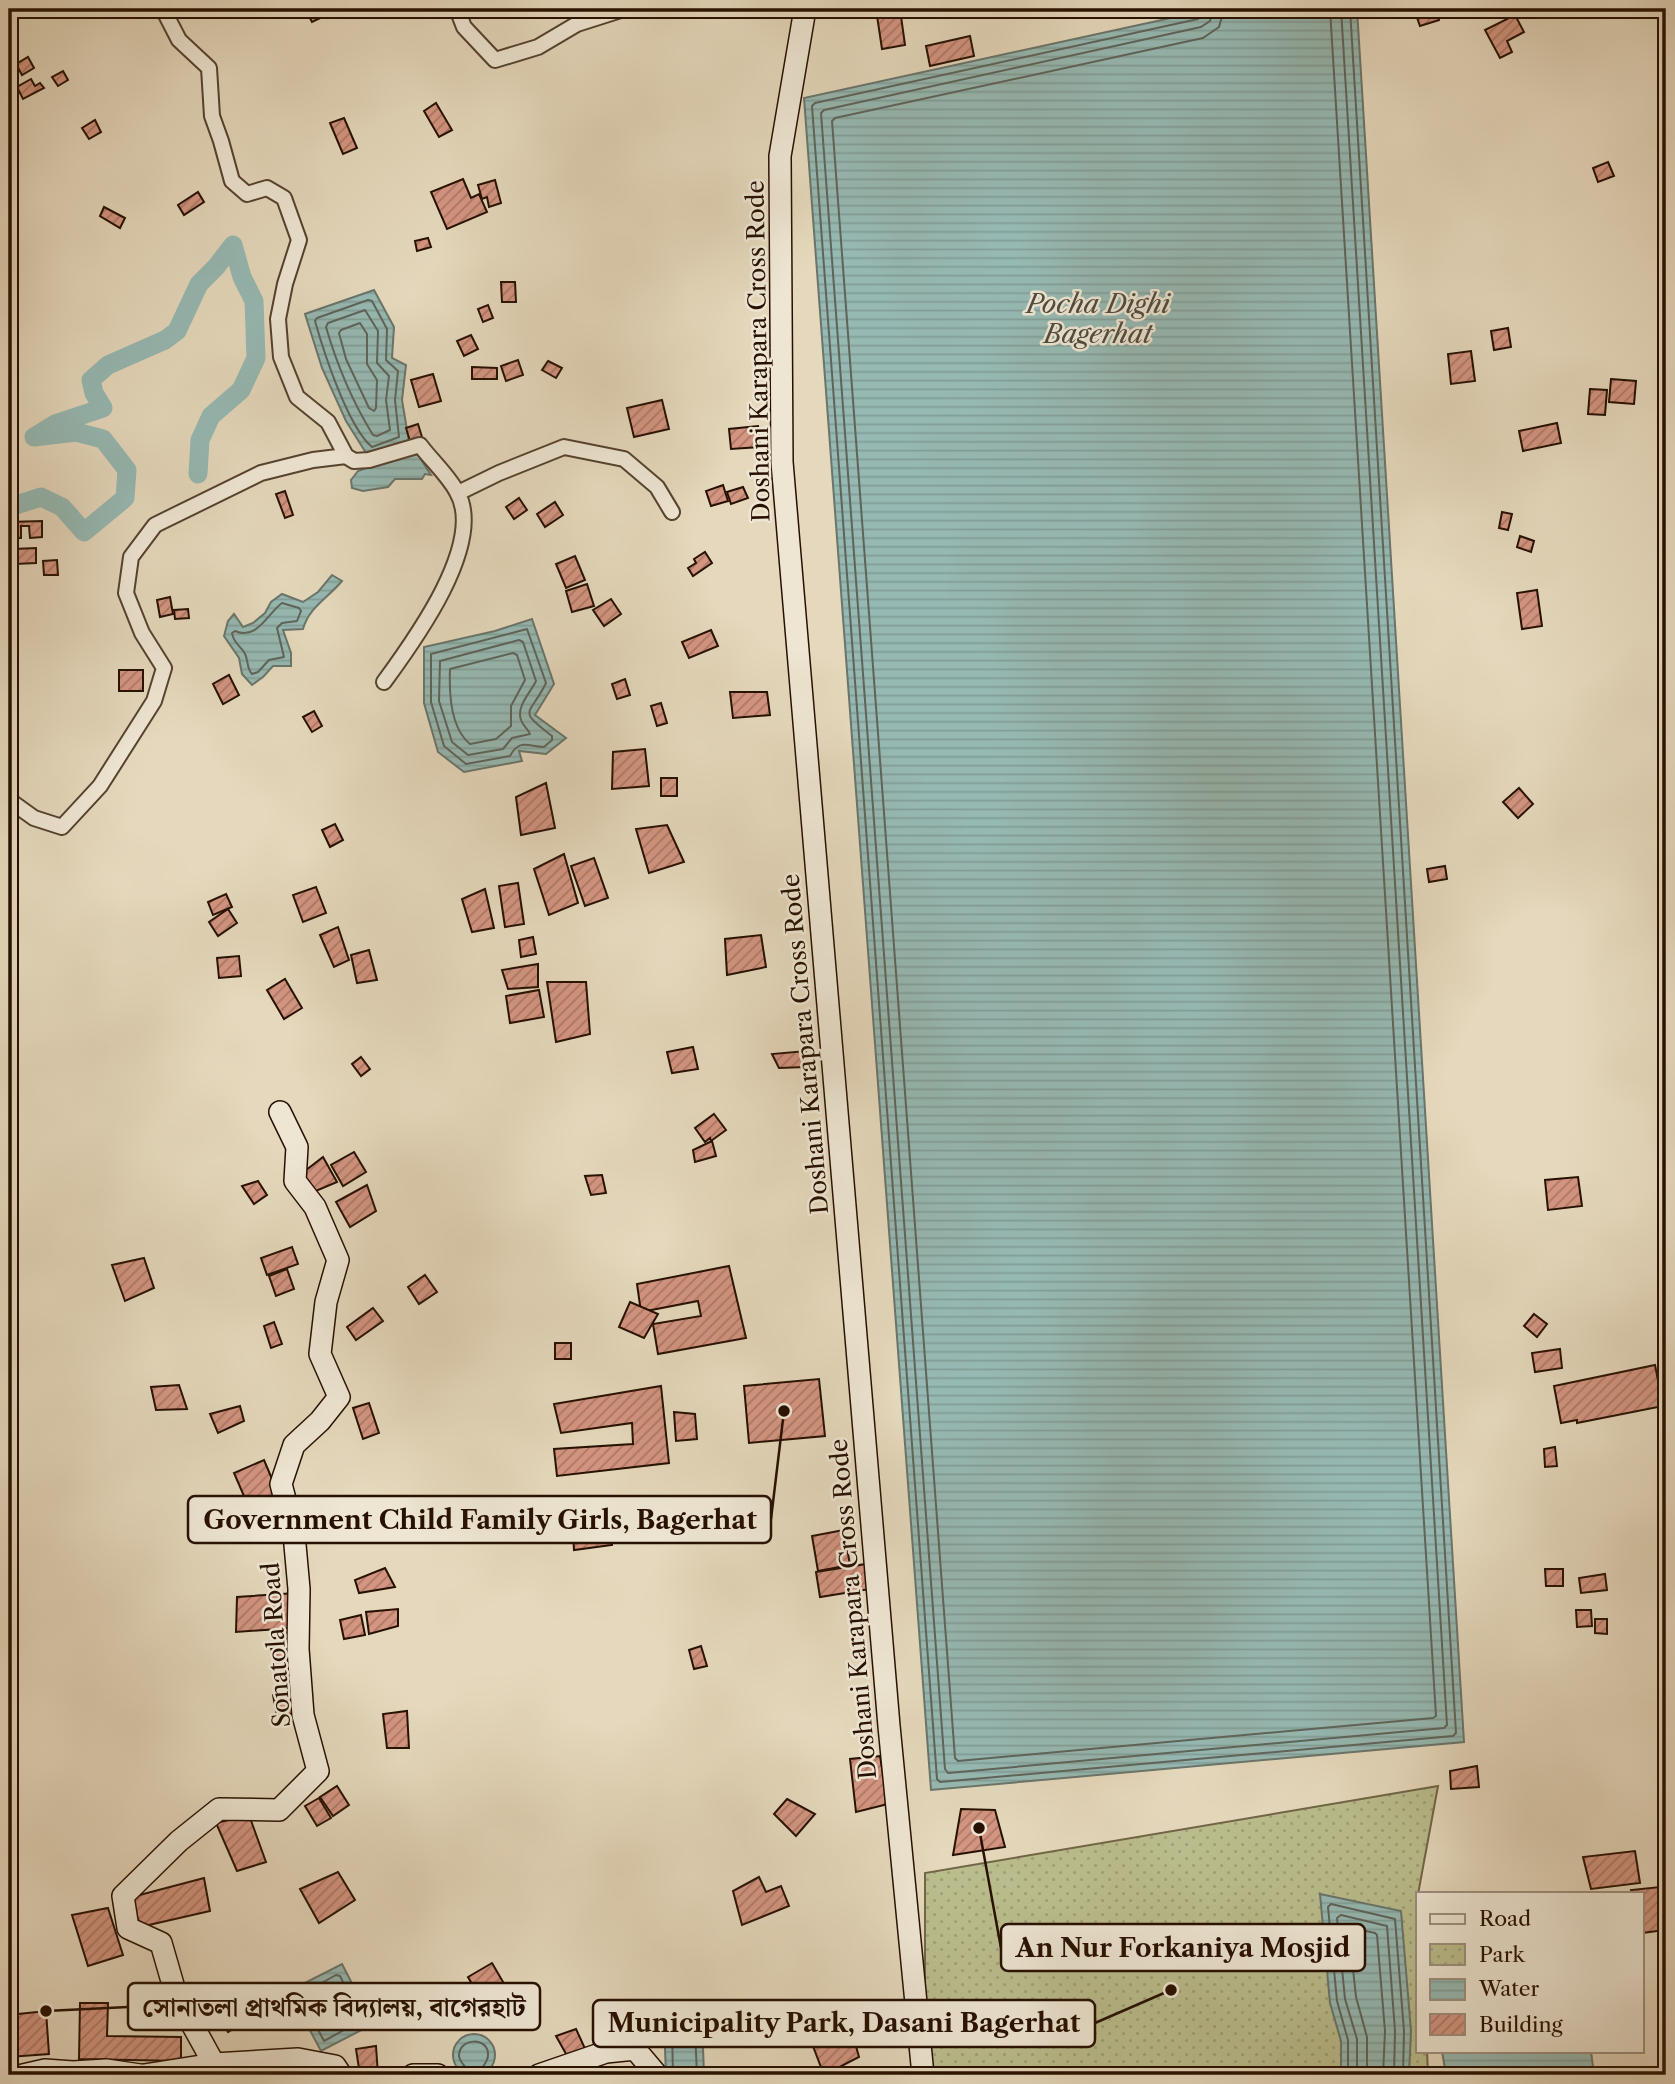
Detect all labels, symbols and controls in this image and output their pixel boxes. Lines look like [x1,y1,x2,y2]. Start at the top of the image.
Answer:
street label: Doshani Karapara Cross Rode [741,180,775,522]
water label: Pocha Dighi Bagerhat [1024,288,1172,350]
street label: Doshani Karapara Cross Rode [776,873,834,1215]
street label: Doshani Karapara Cross Rode [824,1438,882,1780]
callout: Government Child Family Girls, Bagerhat [188,1496,771,1543]
text: Government Child Family Girls, Bagerhat [203,1504,757,1536]
street label: Sonatola Road [256,1561,296,1728]
legend [1416,1892,1644,2052]
text: Road [1479,1906,1531,1931]
callout: An Nur Forkaniya Mosjid [1001,1924,1365,1971]
text: An Nur Forkaniya Mosjid [1015,1932,1350,1964]
text: Park [1479,1942,1525,1967]
text: Water [1478,1976,1539,2001]
callout: সোনাতলা প্রাথমিক বিদ্যালয়, বাগেরহাট [128,1983,540,2030]
text: সোনাতলা প্রাথমিক বিদ্যালয়, বাগেরহাট [142,1991,527,2023]
callout: Municipality Park, Dasani Bagerhat [593,2000,1095,2047]
text: Municipality Park, Dasani Bagerhat [608,2007,1081,2039]
text: Building [1479,2012,1564,2037]

